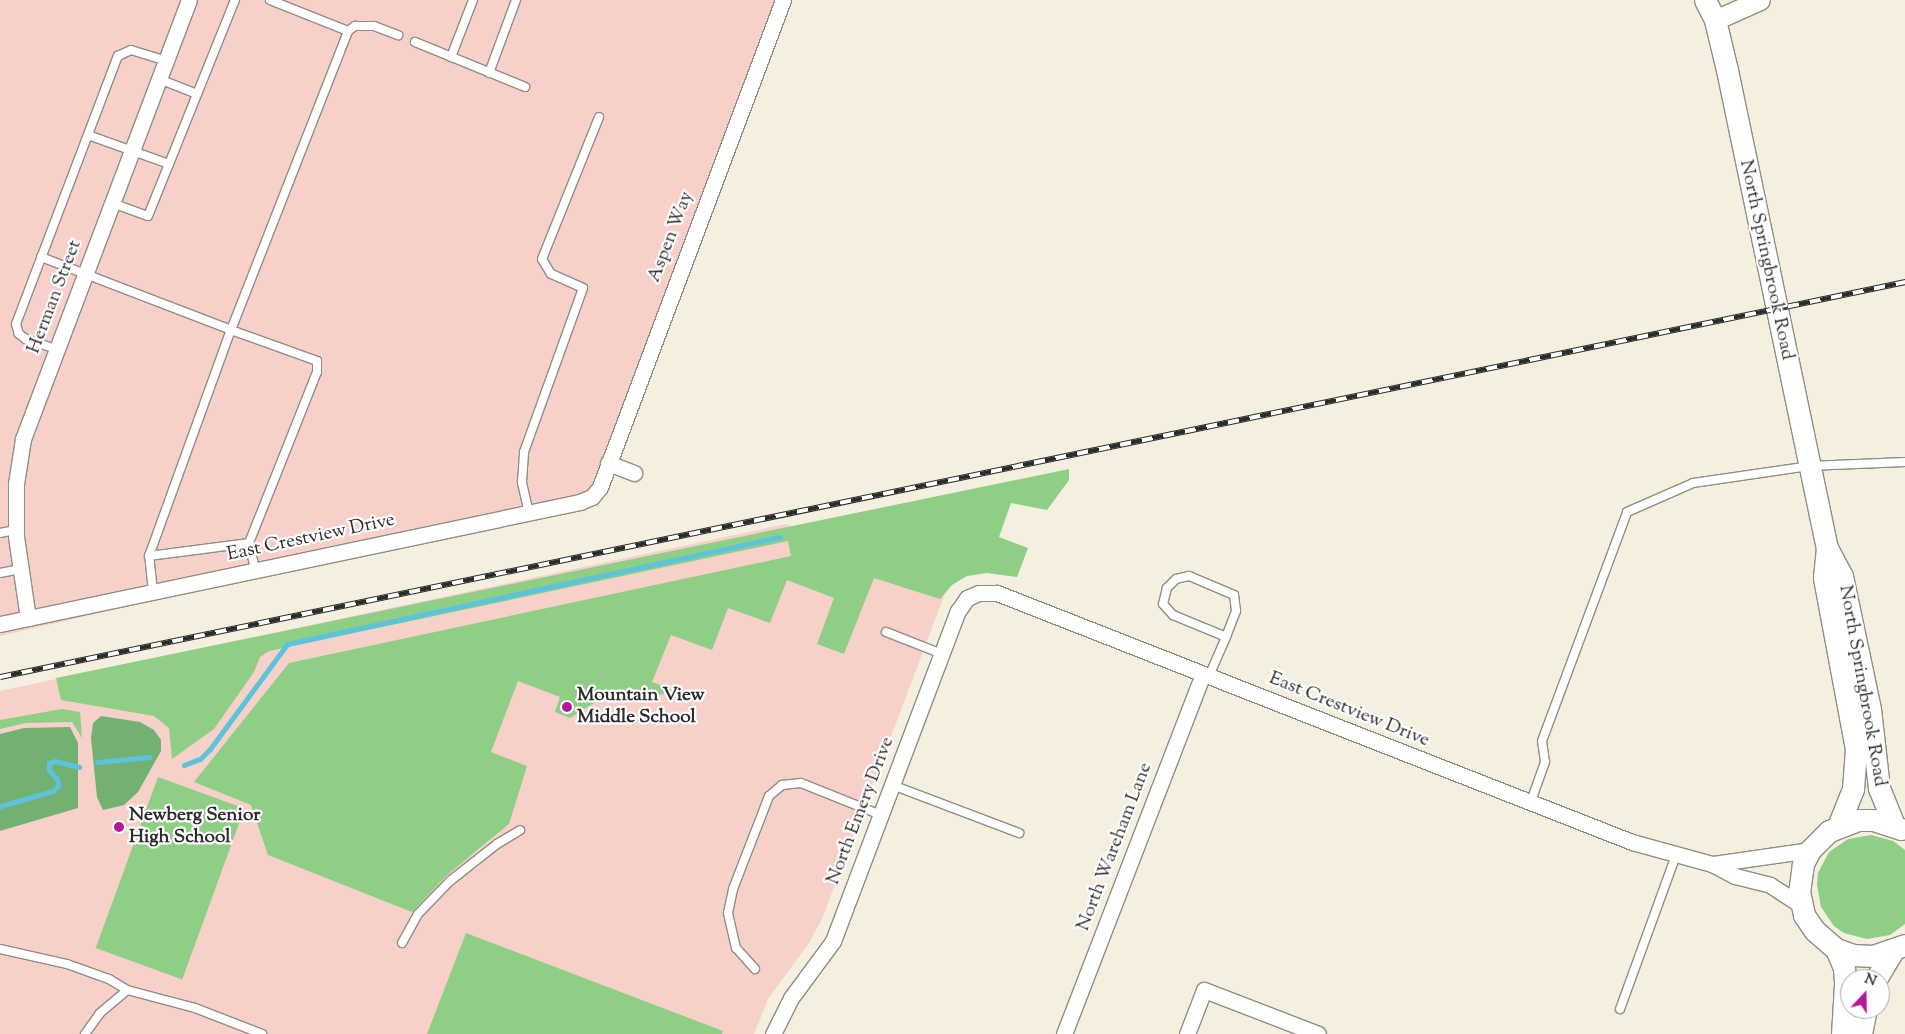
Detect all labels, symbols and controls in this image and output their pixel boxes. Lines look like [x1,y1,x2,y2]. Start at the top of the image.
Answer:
street label: North Springbrook Road [1734,158,1798,362]
street label: Aspen Way [643,188,699,286]
street label: Herman Street [23,237,87,357]
street label: East Crestview Drive [225,509,397,567]
street label: North Springbrook Road [1833,584,1891,788]
street label: East Crestview Drive [1265,667,1433,753]
place label: Mountain View Middle School [577,685,705,729]
marker: Mountain View Middle School [561,701,573,713]
street label: North Emery Drive [822,734,900,888]
street label: North Wareham Lane [1072,760,1158,934]
place label: Newberg Senior High School [129,805,260,849]
marker: Newberg Senior High School [113,821,125,833]
north arrow [1840,969,1890,1019]
text: N [1861,970,1879,992]

